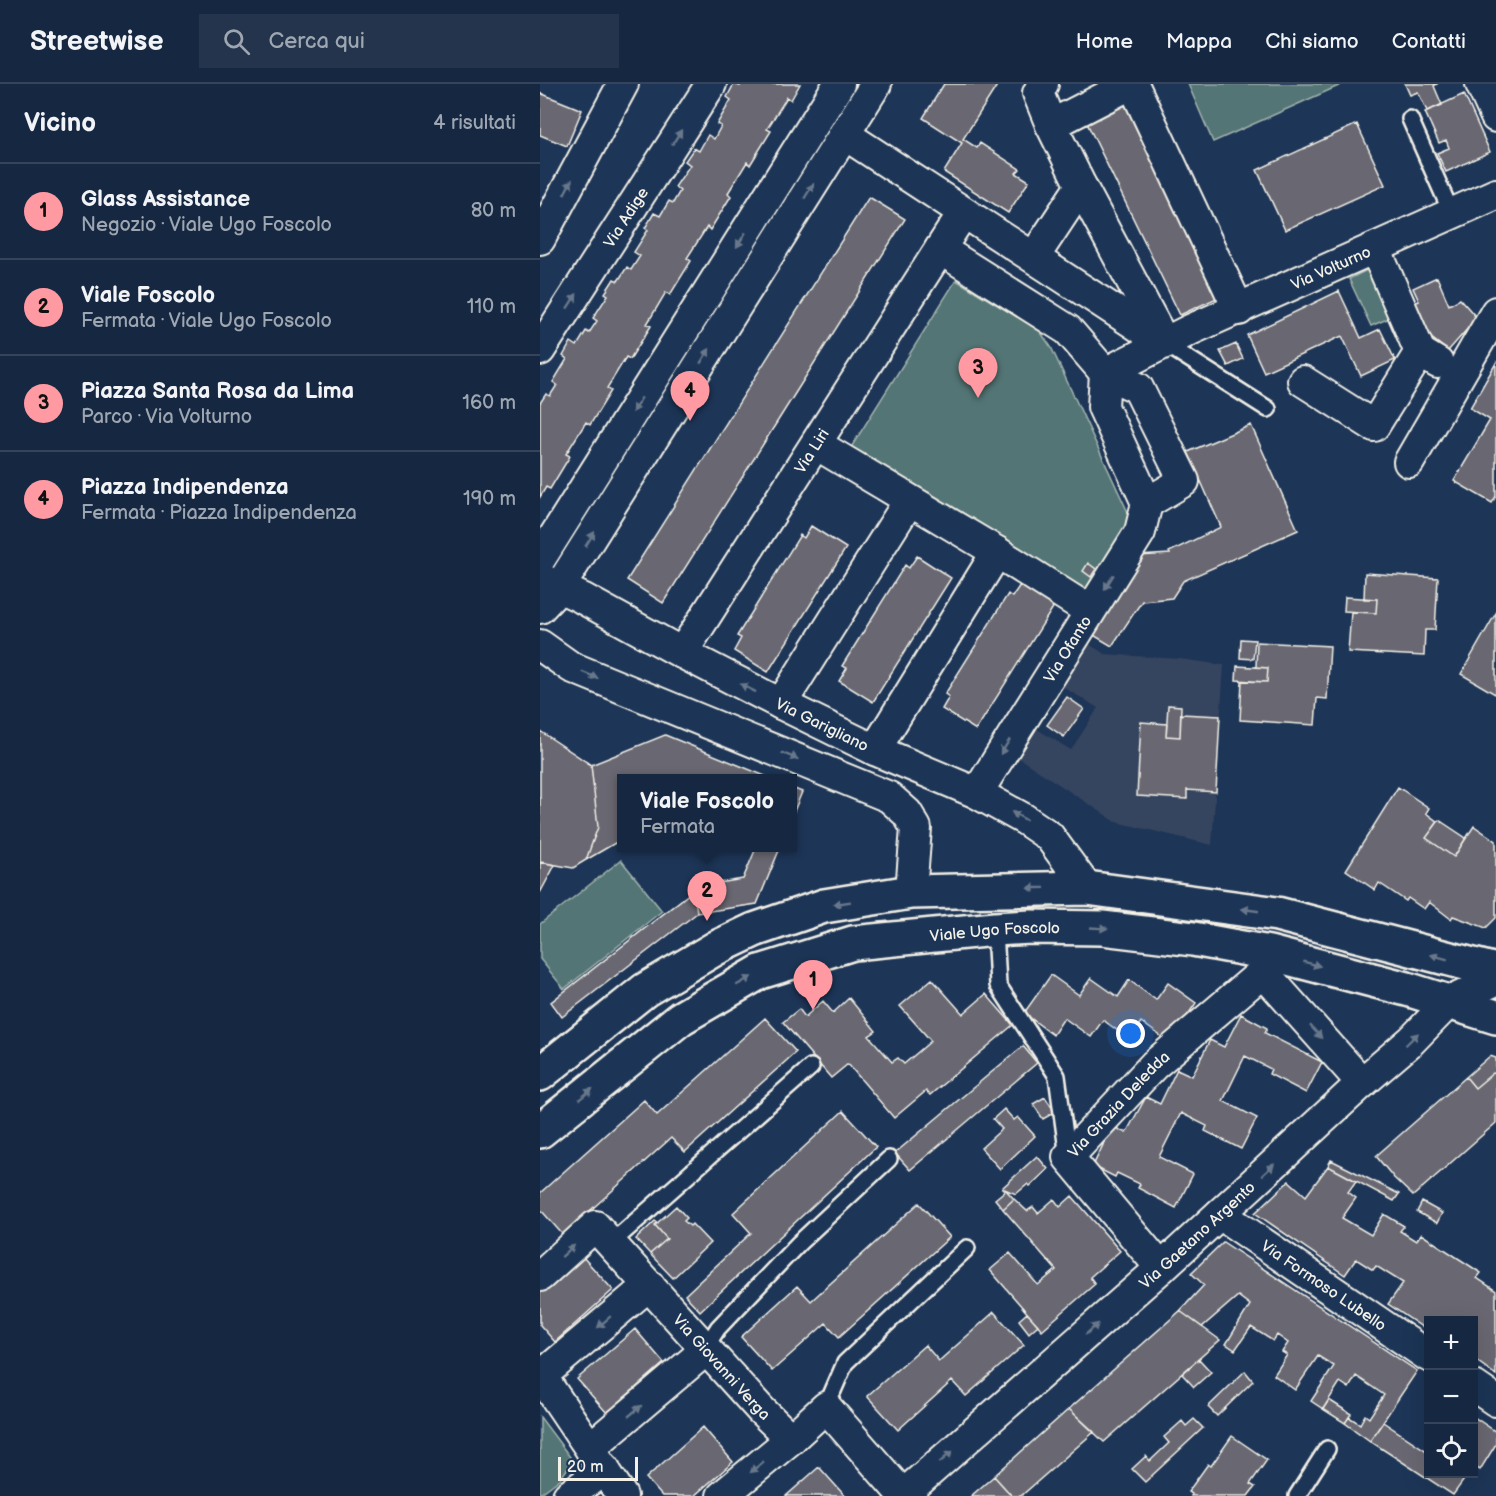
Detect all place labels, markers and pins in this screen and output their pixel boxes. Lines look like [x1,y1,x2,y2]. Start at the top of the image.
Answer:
pin: 3 [958,348,998,398]
pin: 4 [670,372,710,421]
pin: 2 [688,872,726,921]
pin: 1 [794,960,832,1010]

